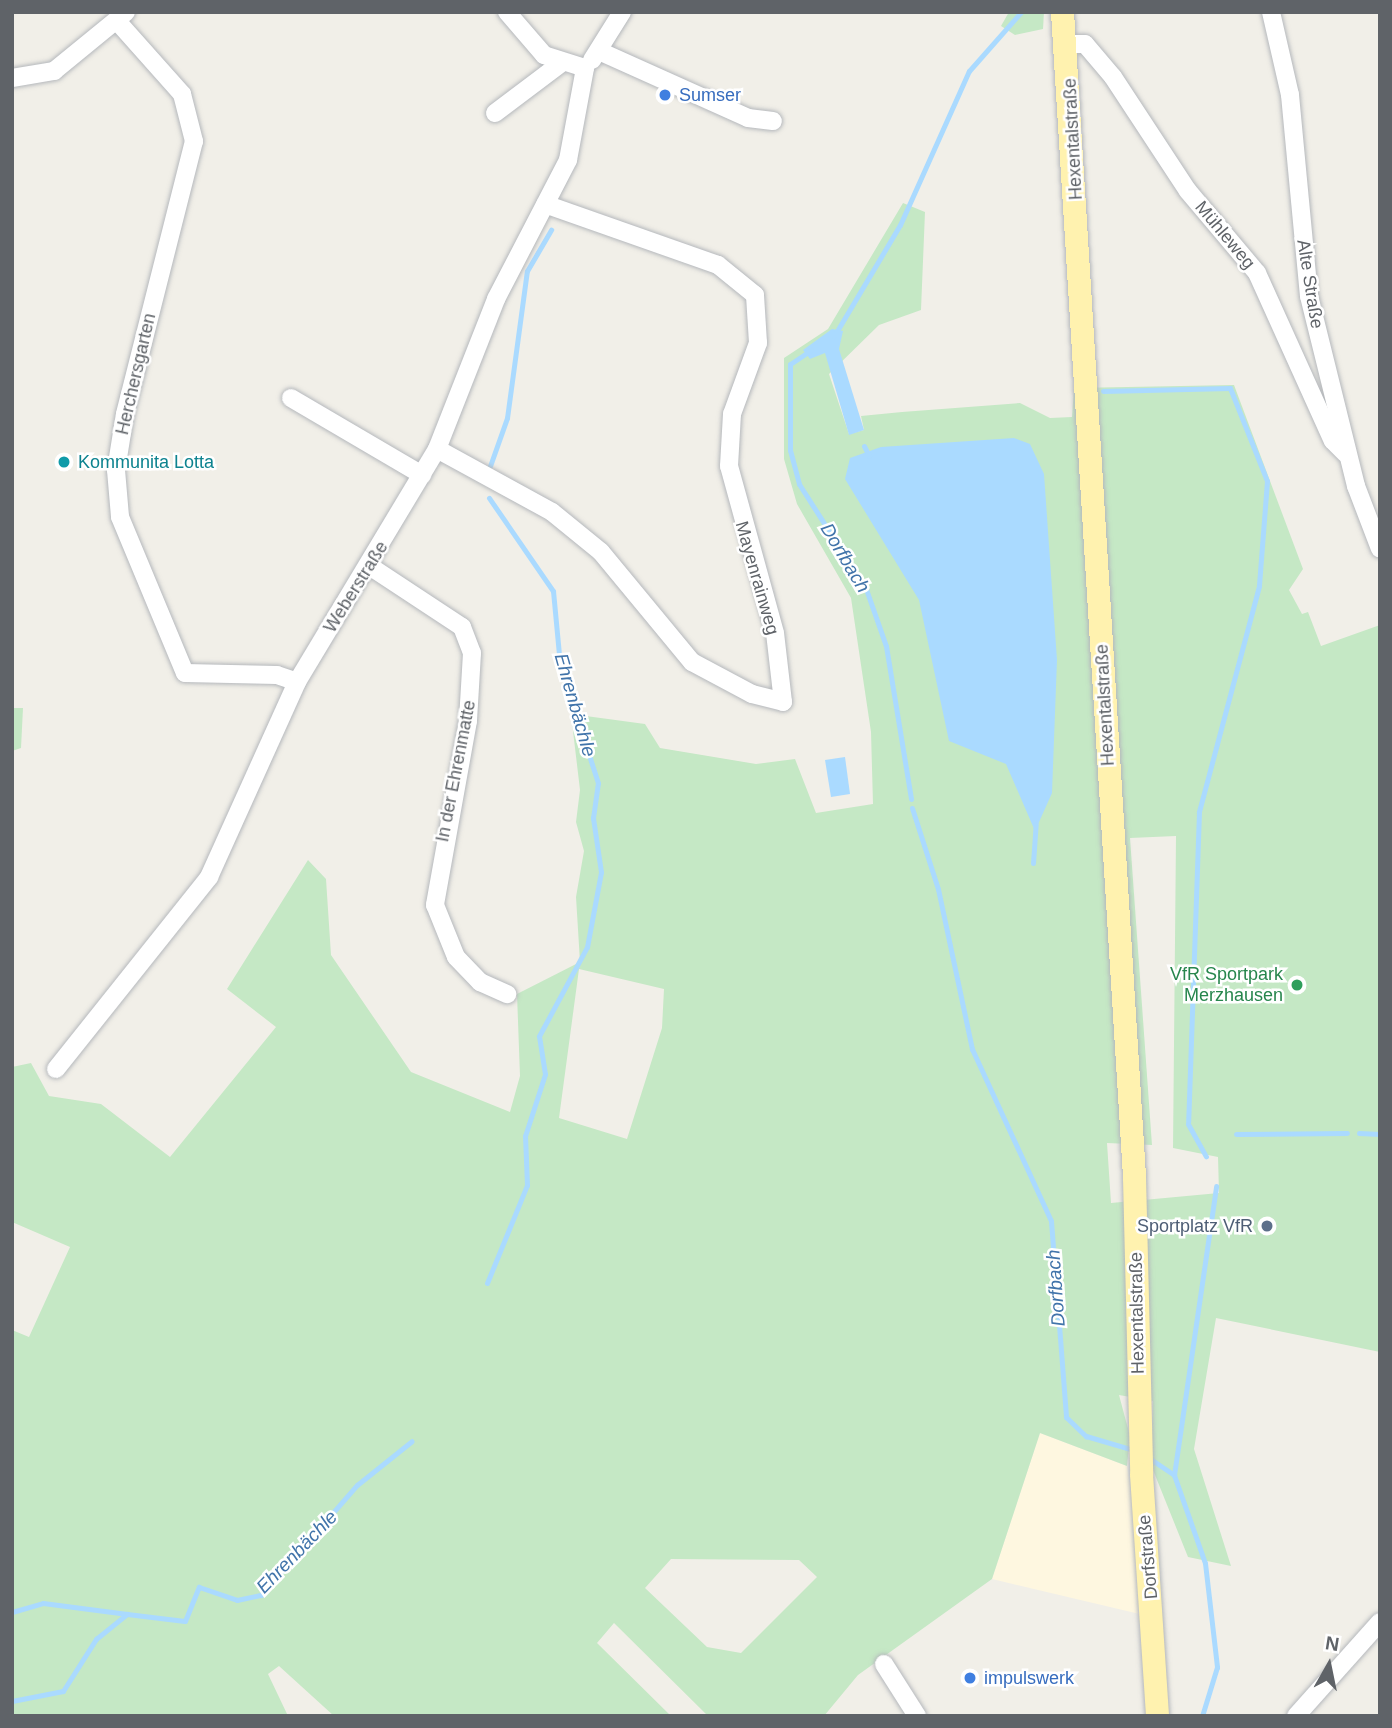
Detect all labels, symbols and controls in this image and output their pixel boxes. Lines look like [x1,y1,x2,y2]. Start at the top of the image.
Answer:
street label: Hexentalstraße [1059,77,1087,201]
place label: Sumser [679,84,741,106]
marker: Sumser [657,87,673,103]
street label: Mühleweg [1190,197,1260,273]
street label: Alte Straße [1292,238,1328,330]
street label: Herchersgarten [112,311,160,437]
place label: Kommunita Lotta [78,451,214,473]
marker: Kommunita Lotta [56,454,72,470]
street label: Mayenrainweg [730,519,784,637]
water label: Dorfbach [815,519,875,597]
street label: Weberstraße [319,537,393,637]
street label: Hexentalstraße [1091,643,1119,767]
water label: Ehrenbächle [549,651,601,759]
street label: In der Ehrenmatte [432,698,480,844]
place label: VfR Sportpark Merzhausen [1170,964,1283,1006]
marker: VfR Sportpark Merzhausen [1289,977,1305,993]
place label: Sportplatz VfR [1137,1215,1253,1237]
marker: Sportplatz VfR [1259,1218,1275,1234]
water label: Dorfbach [1042,1249,1070,1327]
street label: Hexentalstraße [1125,1252,1149,1374]
water label: Ehrenbächle [252,1506,342,1598]
street label: Dorfstraße [1134,1514,1162,1600]
north arrow [1294,1630,1364,1700]
text: N [1324,1632,1341,1655]
place label: impulswerk [984,1667,1074,1689]
marker: impulswerk [962,1670,978,1686]

